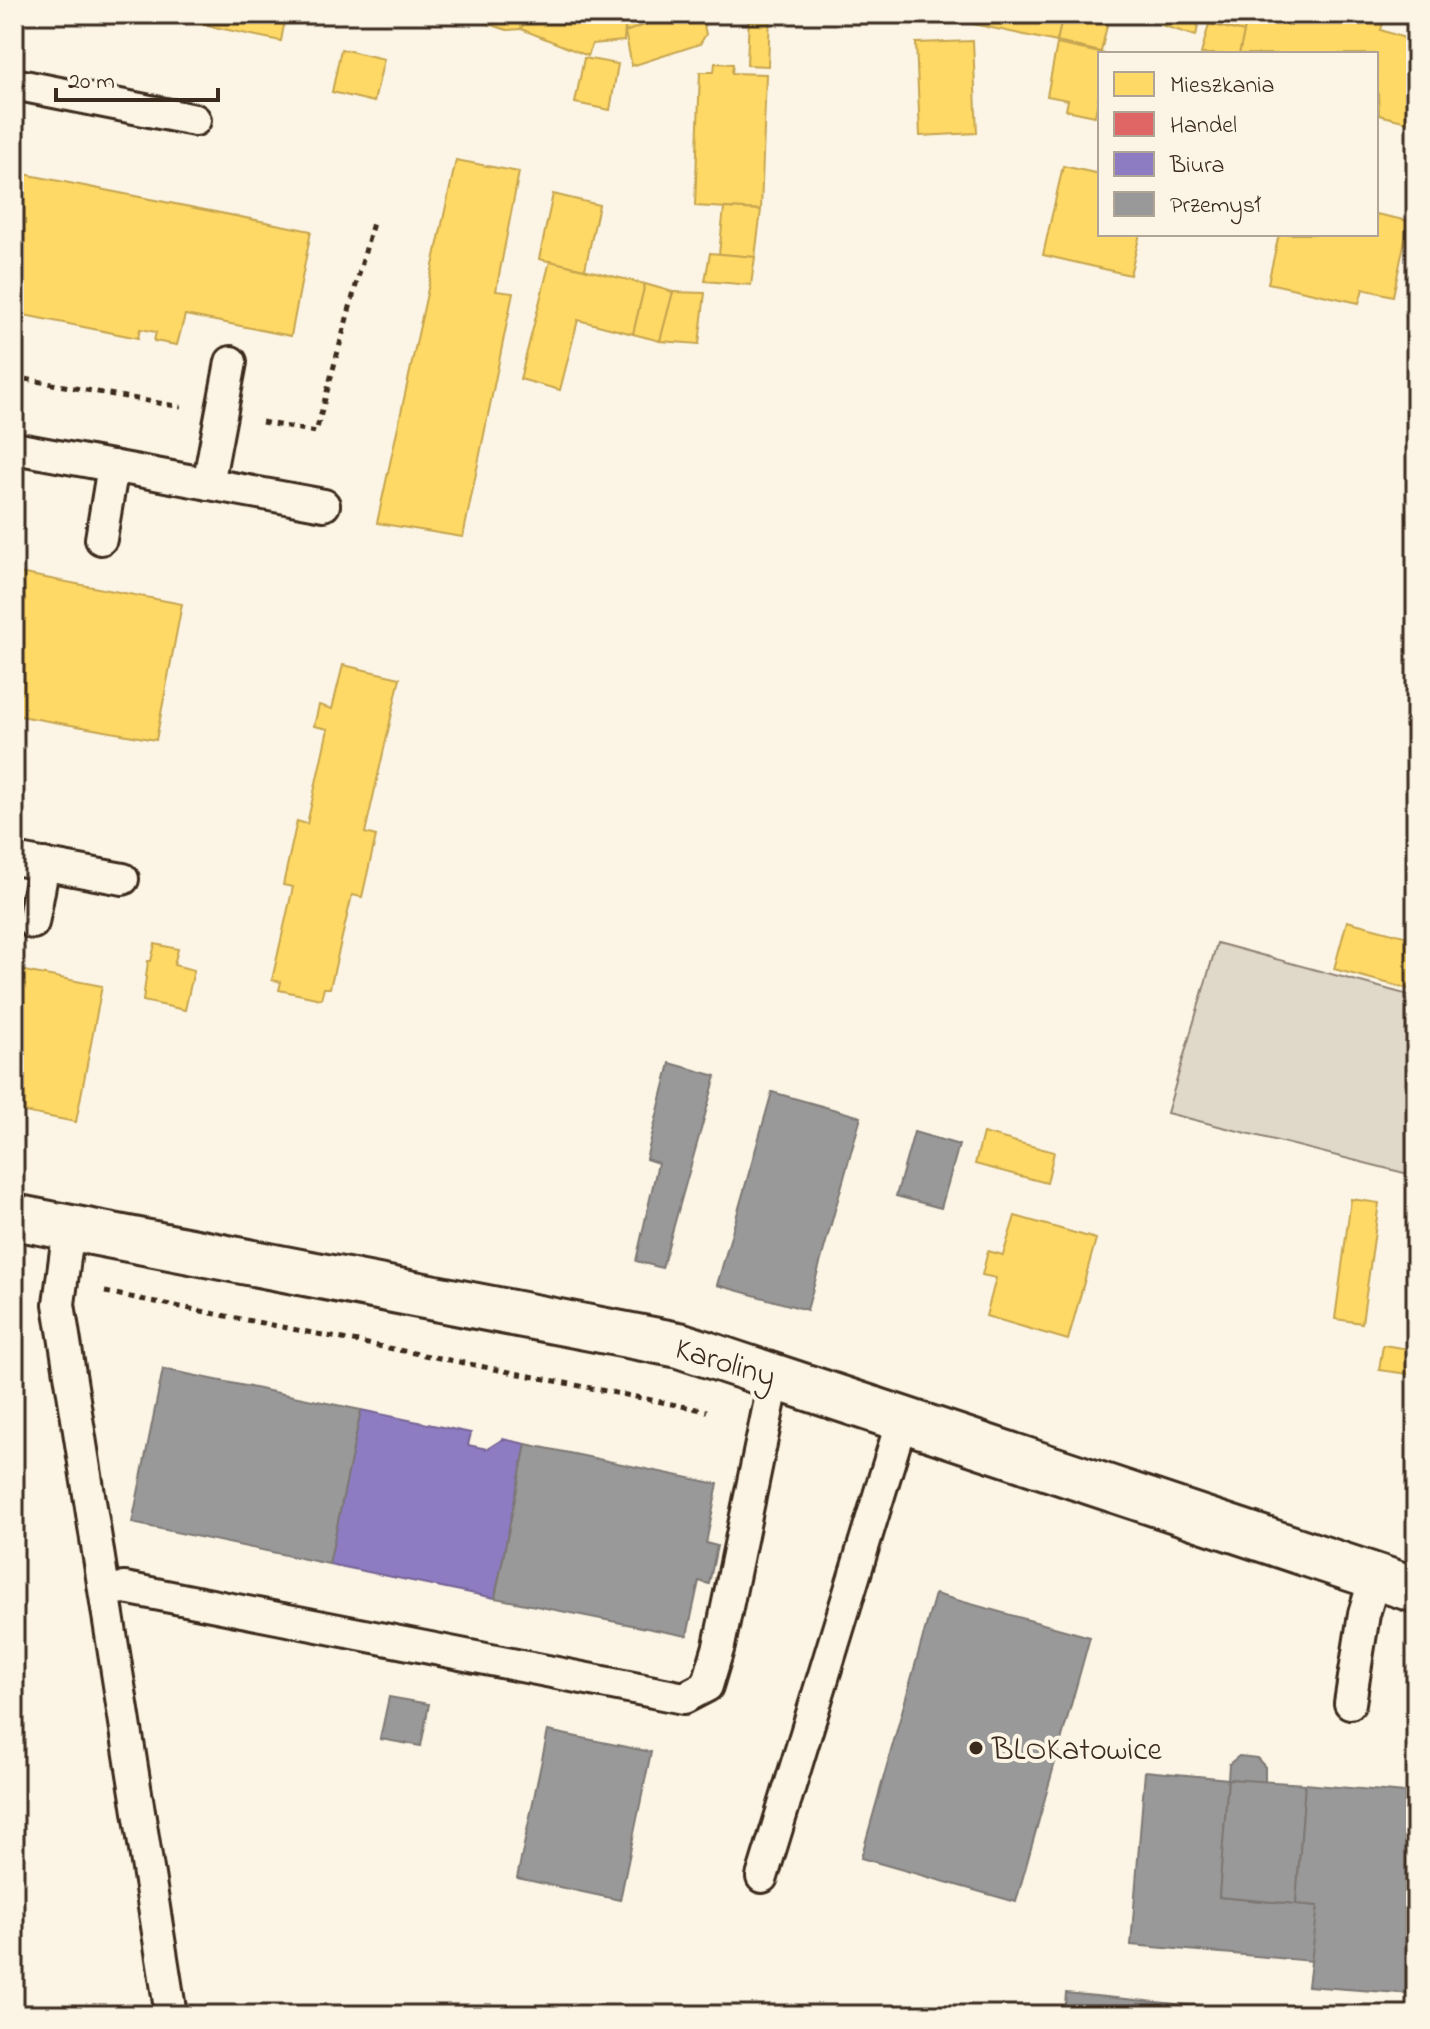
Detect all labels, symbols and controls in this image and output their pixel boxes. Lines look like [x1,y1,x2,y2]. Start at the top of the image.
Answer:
scale bar [56,52,218,102]
legend [1098,52,1378,236]
text: 20 m [68,65,115,100]
text: Mieszkania [1170,69,1275,104]
text: Handel [1170,109,1237,144]
text: Biura [1169,149,1225,184]
text: Przemysł [1170,189,1261,225]
street label: Karoliny [669,1327,781,1402]
place label: BLOKatowice [991,1728,1163,1775]
marker: BLOKatowice [967,1739,985,1757]

